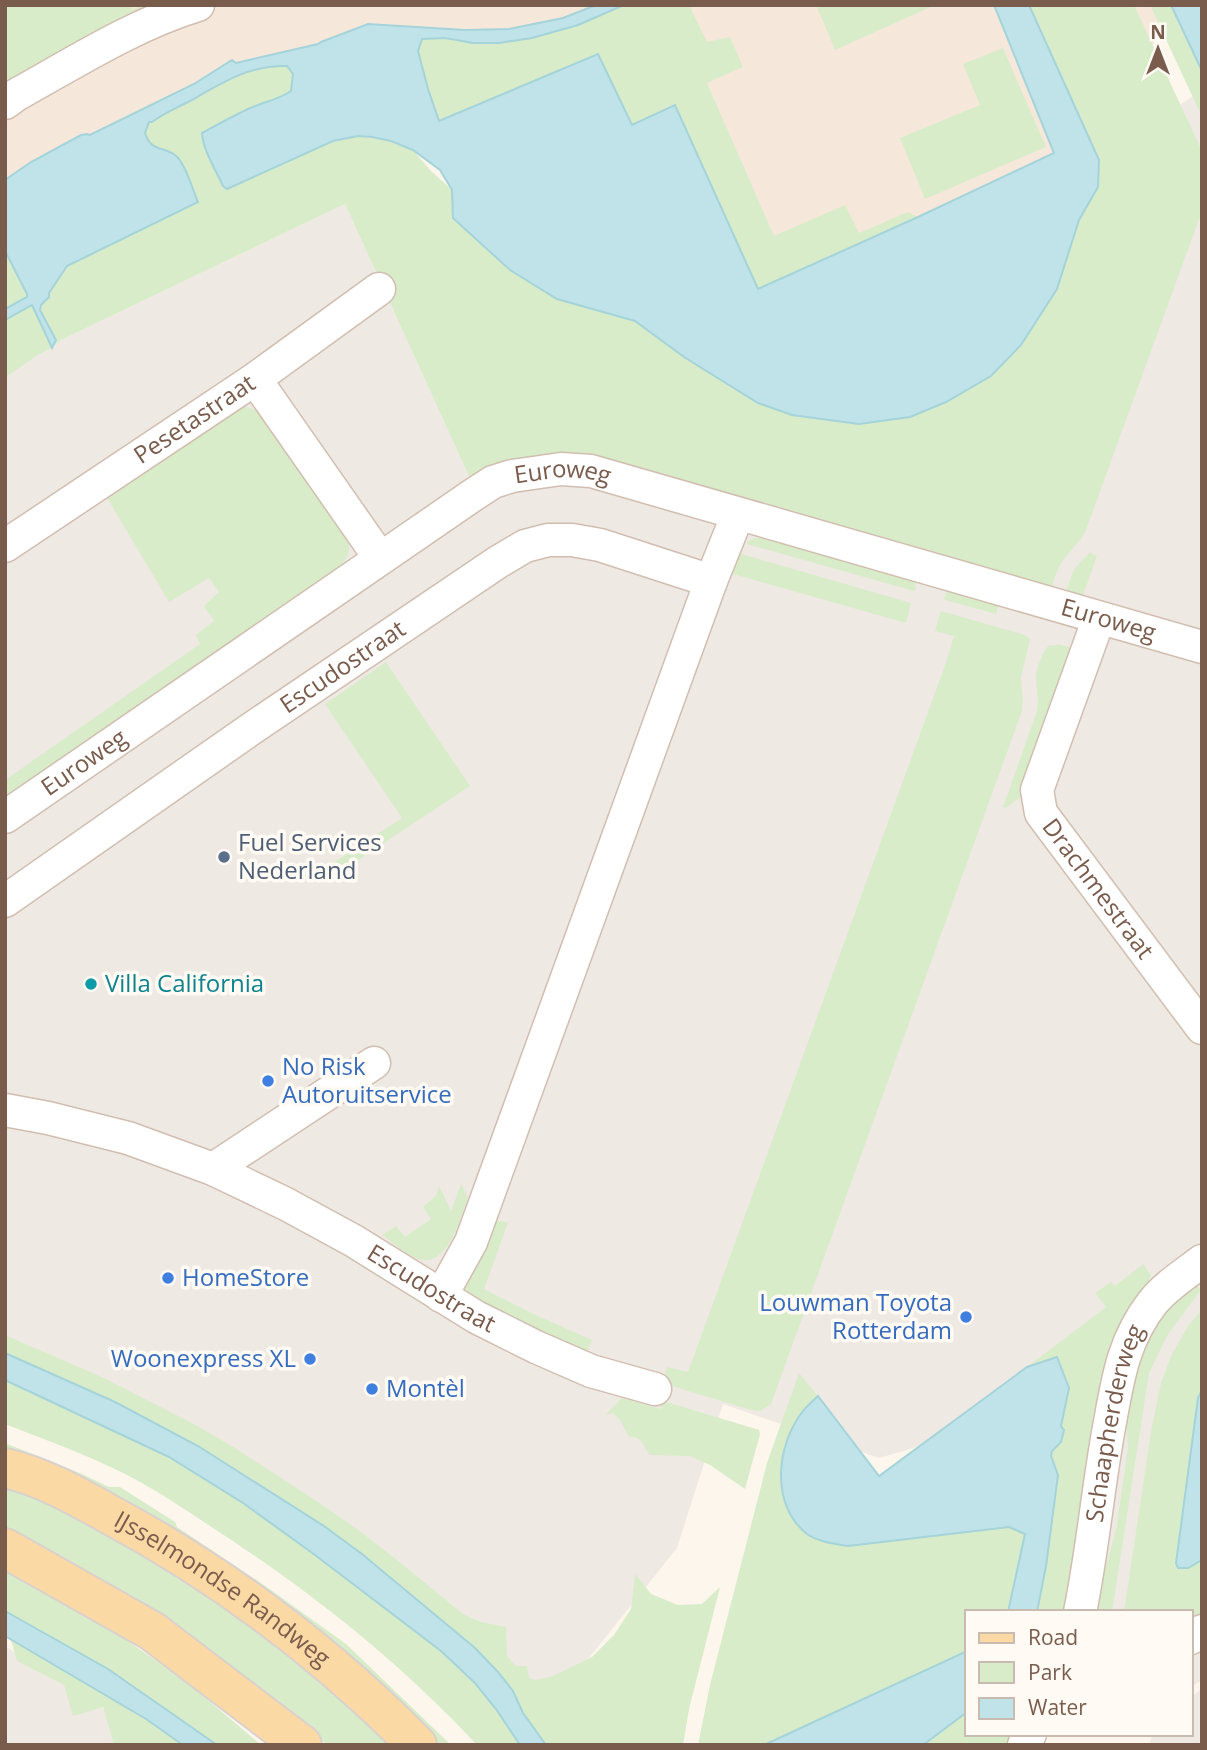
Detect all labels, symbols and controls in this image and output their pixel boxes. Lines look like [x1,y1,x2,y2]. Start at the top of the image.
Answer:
north arrow [1123,14,1193,84]
text: N [1150,19,1166,45]
street label: Pesetastraat [126,366,261,471]
street label: Euroweg [512,450,615,491]
street label: Euroweg [1058,589,1160,648]
street label: Escudostraat [273,611,411,720]
street label: Euroweg [34,720,133,803]
street label: Drachmestraat [1036,811,1162,965]
place label: Fuel Services Nederland [238,825,382,886]
marker: Fuel Services Nederland [216,849,232,865]
place label: Villa California [105,966,264,999]
marker: Villa California [83,976,99,992]
place label: No Risk Autoruitservice [282,1049,452,1110]
marker: No Risk Autoruitservice [260,1073,276,1089]
street label: Escudostraat [362,1235,502,1339]
place label: HomeStore [182,1260,309,1293]
marker: HomeStore [160,1270,176,1286]
place label: Louwman Toyota Rotterdam [759,1285,952,1346]
marker: Louwman Toyota Rotterdam [958,1309,974,1325]
street label: Schaapherderweg [1077,1318,1151,1524]
place label: Woonexpress XL [111,1341,296,1374]
marker: Woonexpress XL [302,1351,318,1367]
place label: Montèl [386,1371,465,1404]
marker: Montèl [364,1381,380,1397]
street label: IJsselmondse Randweg [109,1502,338,1673]
legend [965,1610,1193,1736]
text: Road [1028,1623,1078,1651]
text: Park [1028,1658,1072,1686]
text: Water [1028,1693,1087,1721]

